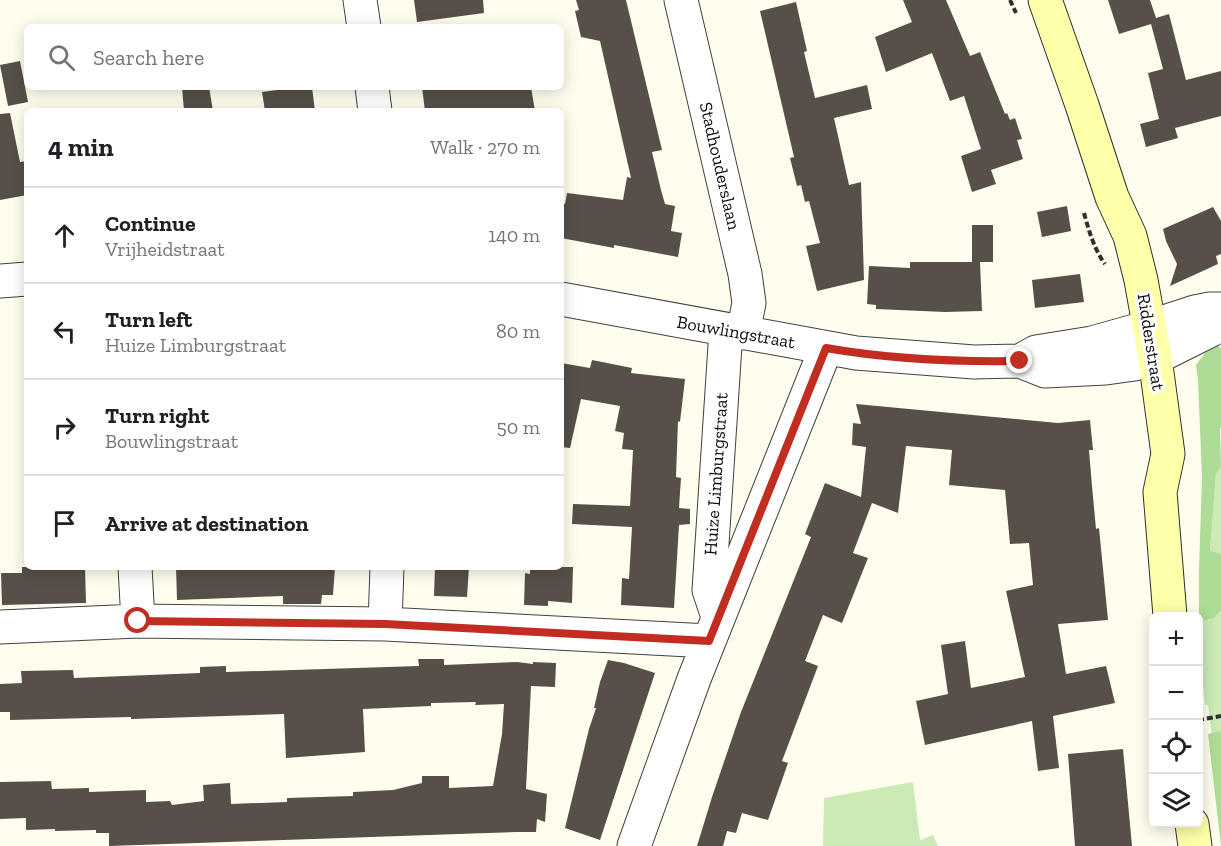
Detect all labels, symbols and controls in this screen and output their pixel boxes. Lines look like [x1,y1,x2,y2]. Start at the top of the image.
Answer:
search box [24,24,564,90]
icon: search [45,41,78,74]
text: Search here [93,44,204,71]
street label: Stadhouderslaan [695,100,746,233]
text: 4 min [48,131,114,163]
text: Walk · 270 m [430,135,540,159]
text: Continue [105,210,196,237]
icon: ahead [48,219,81,252]
text: 140 m [488,223,540,247]
text: Vrijheidstraat [105,237,225,261]
street label: Ridderstraat [1132,292,1170,392]
text: Turn left [105,306,192,333]
street label: Bouwlingstraat [675,311,797,353]
icon: left [48,315,81,348]
text: 80 m [496,319,540,343]
text: Huize Limburgstraat [105,333,286,357]
route end [1006,347,1032,373]
street label: Huize Limburgstraat [699,392,733,556]
text: Turn right [105,402,209,429]
icon: right [48,411,81,444]
text: 50 m [496,415,540,439]
text: Bouwlingstraat [105,429,238,453]
icon: arrive [48,507,81,540]
text: Arrive at destination [105,510,308,537]
route start [124,607,150,633]
map controls [1149,612,1203,828]
button: + [1149,612,1203,666]
button: − [1149,666,1203,720]
button: locate [1149,720,1203,774]
button: layers [1149,774,1203,828]

